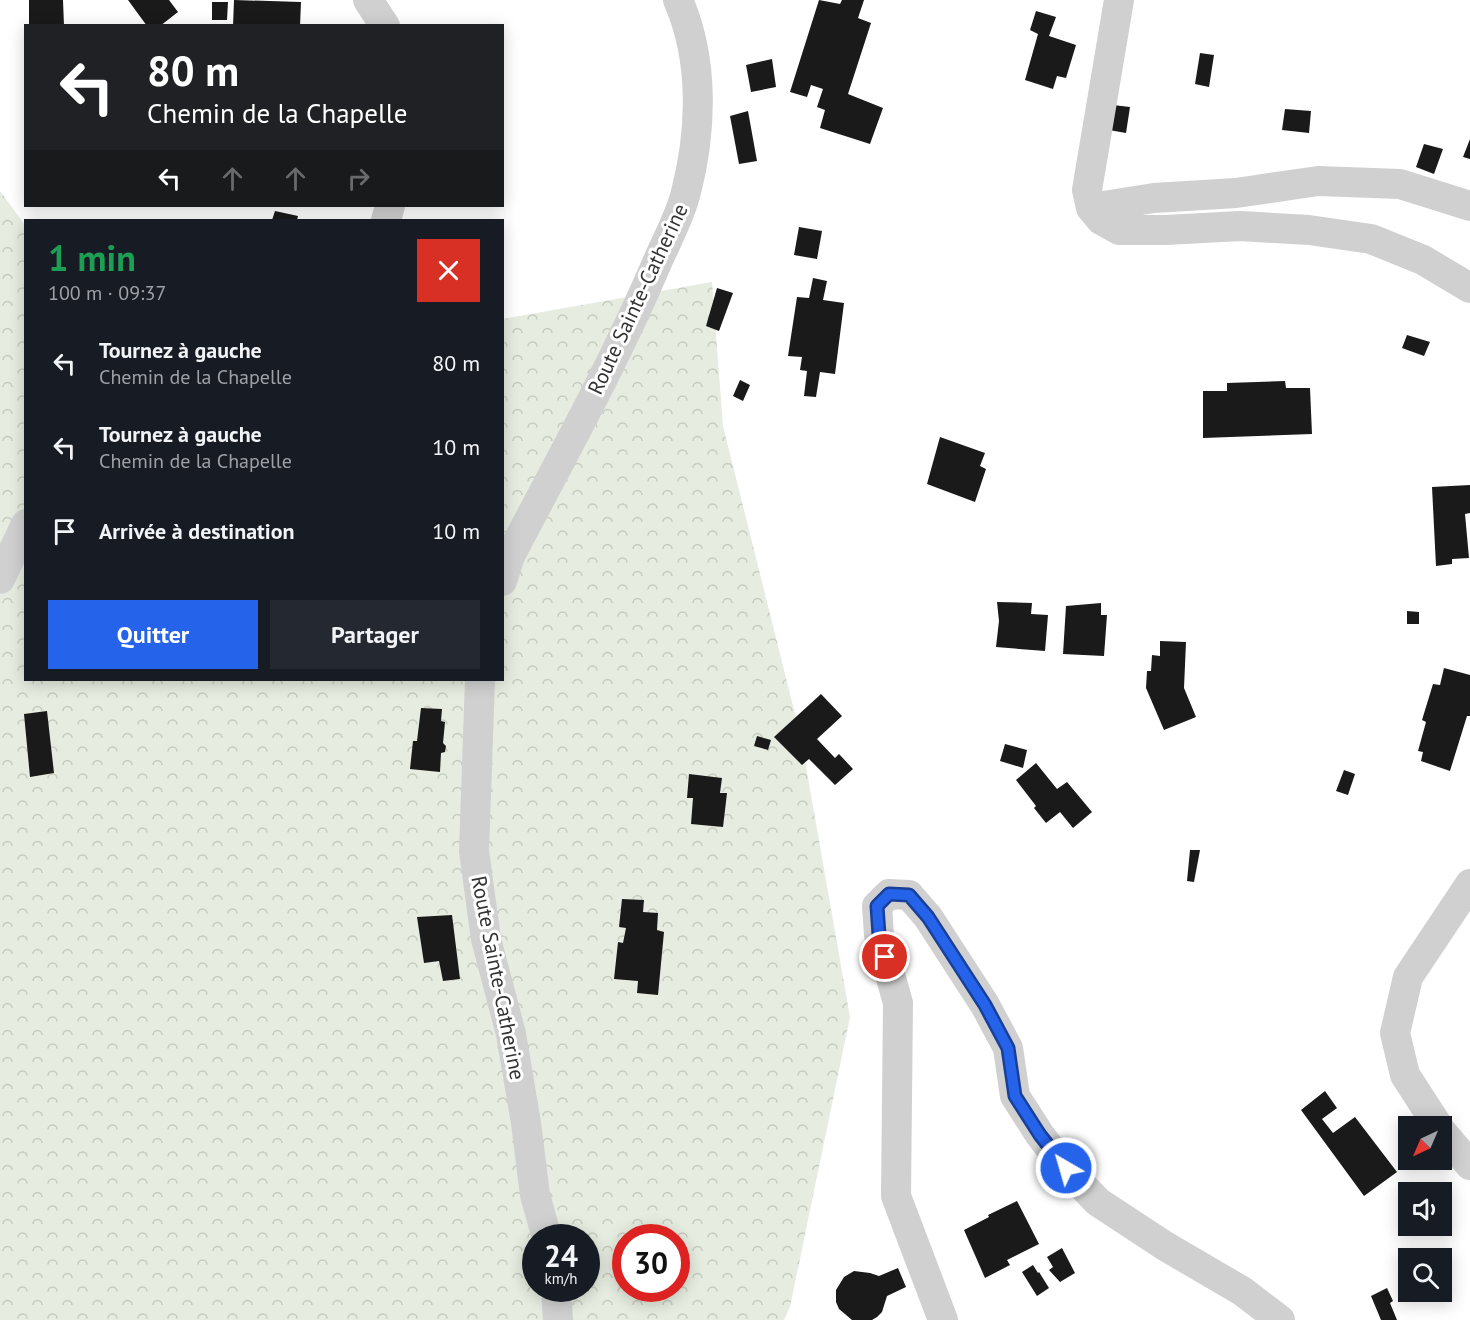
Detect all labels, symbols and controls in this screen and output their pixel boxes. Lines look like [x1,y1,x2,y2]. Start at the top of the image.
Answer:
text: 80 m [147,43,239,98]
icon: left [48,48,126,126]
text: Chemin de la Chapelle [147,96,407,130]
icon: left [153,162,186,195]
icon: ahead [216,162,249,195]
icon: ahead [279,162,312,195]
icon: right [342,162,375,195]
street label: Route Sainte-Catherine [582,199,694,398]
text: 1 min [48,234,136,281]
button: close [417,239,480,302]
text: 100 m · 09:37 [48,280,166,306]
text: Tournez à gauche [99,336,262,364]
icon: left [48,347,81,380]
text: 80 m [432,349,480,377]
text: Chemin de la Chapelle [99,364,292,390]
text: Tournez à gauche [99,420,262,448]
icon: left [48,431,81,464]
text: 10 m [432,433,480,461]
text: Chemin de la Chapelle [99,448,292,474]
icon: arrive [48,515,81,548]
text: Arrivée à destination [99,517,295,545]
text: 10 m [432,517,480,545]
button: Quitter [48,600,258,669]
button: Partager [270,600,480,669]
street label: Route Sainte-Catherine [465,874,532,1082]
pin [859,931,910,982]
icon: arrive [868,940,901,973]
north arrow [1398,1116,1452,1170]
map controls [1398,1116,1452,1302]
position arrow [1034,1136,1098,1200]
button: sound [1398,1182,1452,1236]
speed limit sign: 30 [612,1224,690,1302]
text: 24 [544,1236,578,1275]
button: search [1398,1248,1452,1302]
text: km/h [545,1269,577,1288]

